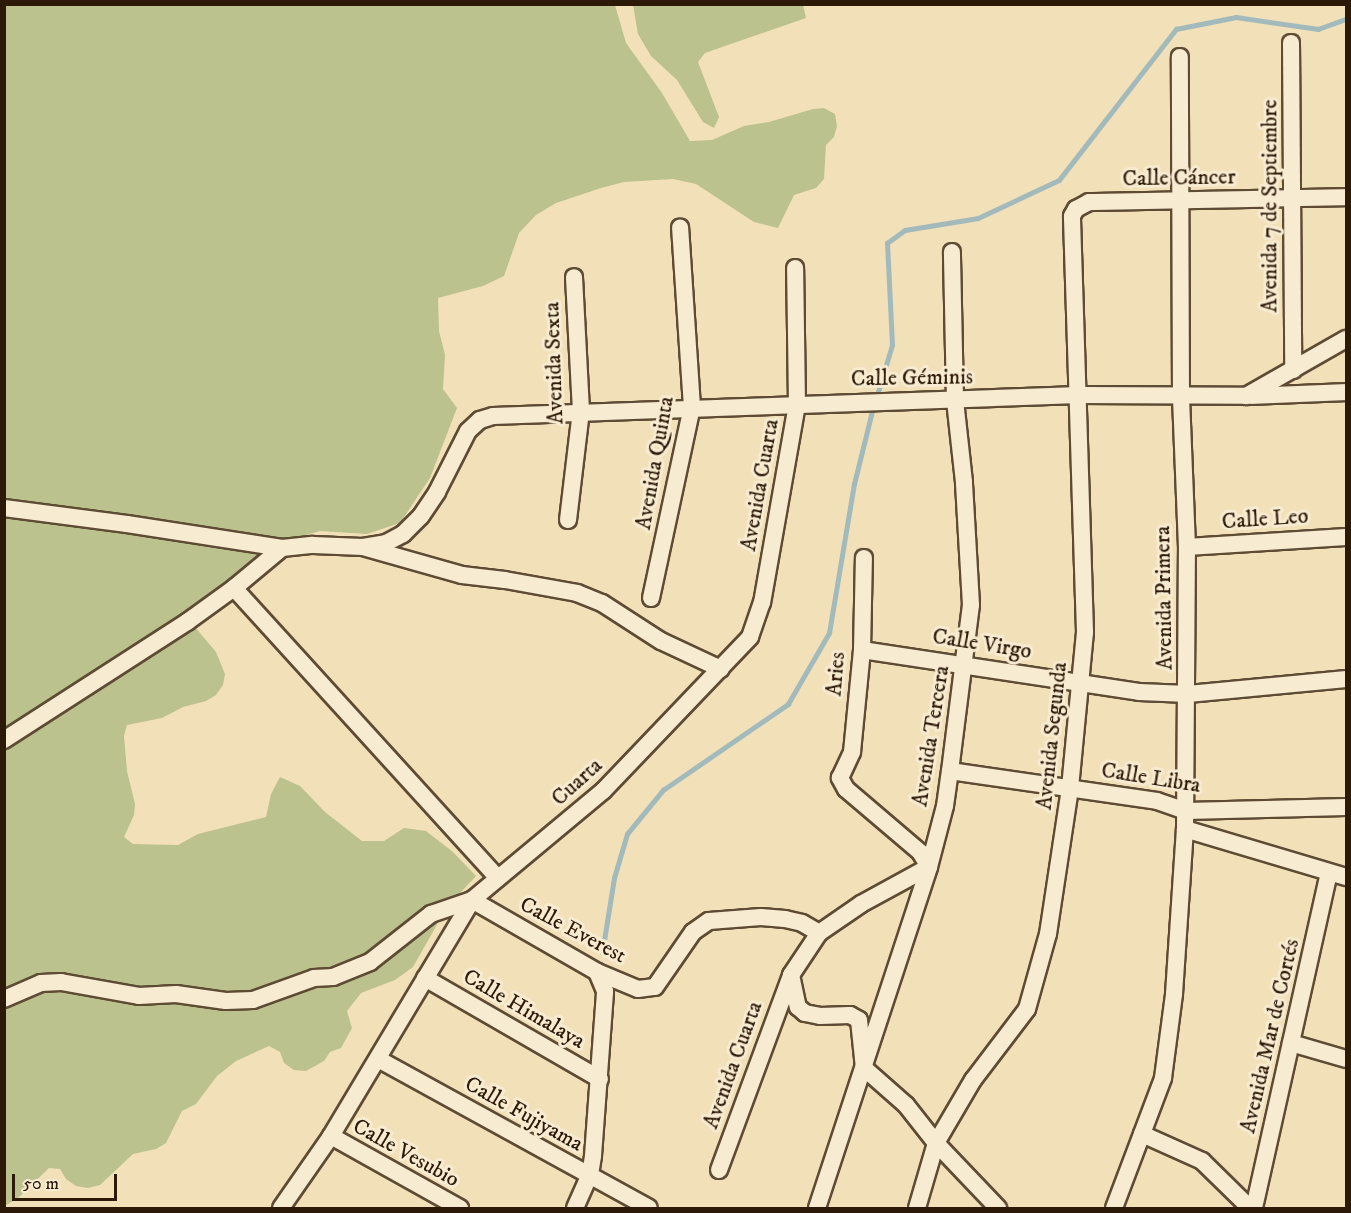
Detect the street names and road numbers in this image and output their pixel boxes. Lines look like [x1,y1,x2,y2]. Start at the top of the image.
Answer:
street label: Avenida 7 de Septiembre [1257,99,1283,313]
street label: Calle Cáncer [1122,164,1236,192]
street label: Avenida Sexta [539,301,569,425]
street label: Calle Géminis [851,364,973,392]
street label: Avenida Quinta [630,394,680,532]
street label: Avenida Cuarta [735,417,785,553]
street label: Calle Leo [1221,503,1309,535]
street label: Avenida Primera [1150,526,1178,670]
street label: Calle Virgo [931,623,1033,665]
street label: Aries [821,651,851,697]
street label: Avenida Segunda [1031,661,1073,811]
street label: Avenida Tercera [907,664,955,808]
street label: Cuarta [546,752,608,812]
street label: Calle Libra [1099,757,1203,799]
street label: Calle Everest [515,891,631,969]
street label: Avenida Mar de Cortés [1235,936,1305,1136]
street label: Calle Himalaya [458,963,590,1055]
street label: Avenida Cuarta [698,998,768,1132]
street label: Calle Fujiyama [460,1071,588,1157]
street label: Calle Vesubio [348,1113,464,1193]

